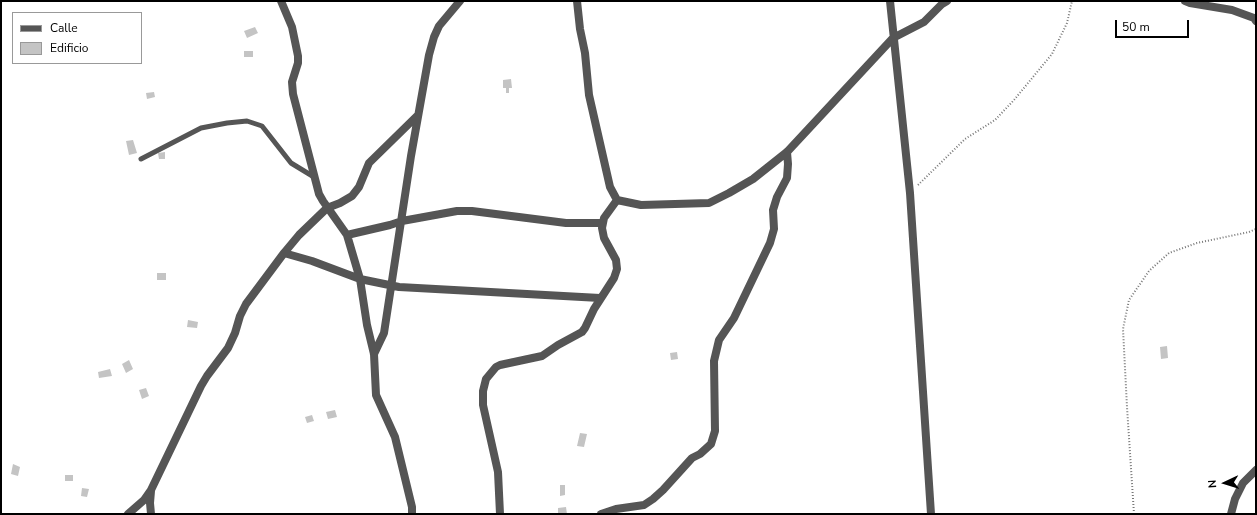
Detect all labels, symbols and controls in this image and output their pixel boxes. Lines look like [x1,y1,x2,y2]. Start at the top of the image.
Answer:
legend [12,12,142,64]
scale bar [1117,12,1191,38]
text: 50 m [1122,19,1150,35]
text: Calle [50,20,78,36]
text: Edificio [50,40,88,56]
north arrow [1205,463,1245,503]
text: N [1205,479,1220,489]

